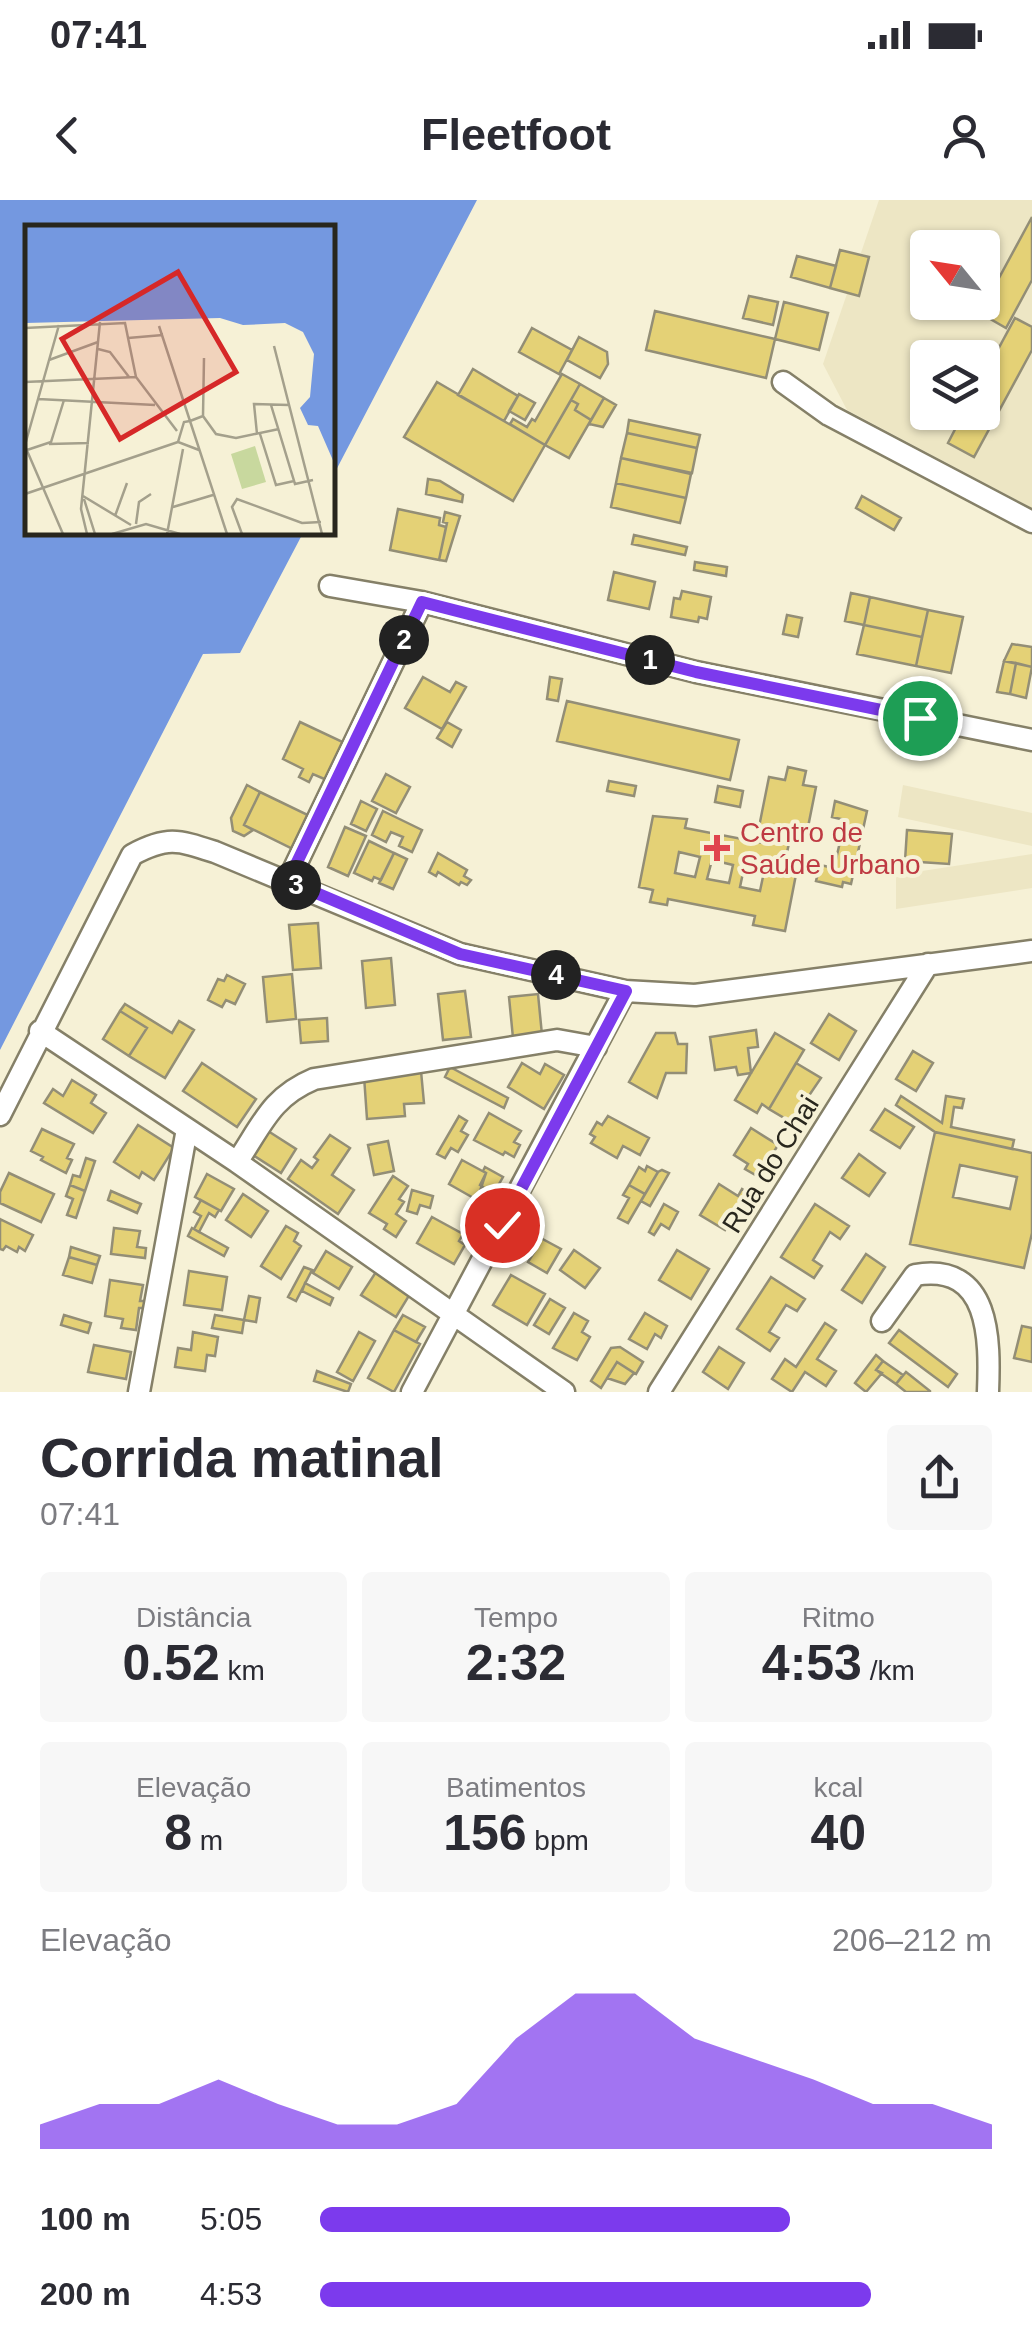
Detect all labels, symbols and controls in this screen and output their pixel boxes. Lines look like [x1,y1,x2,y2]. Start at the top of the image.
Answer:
text: 07:41 [50,14,147,56]
icon: back [40,108,95,163]
icon: person [937,108,992,163]
text: Fleetfoot [421,109,611,160]
inset map [25,225,335,535]
north arrow [910,230,1000,320]
map controls [910,230,1000,430]
button: layers [910,340,1000,430]
pin: 2 [379,615,429,665]
text: 2 [396,624,412,655]
pin: 1 [625,635,675,685]
text: 1 [642,644,658,675]
pin [878,676,963,761]
icon: arrive [893,691,948,746]
place label: Centro de Saúde Urbano [740,817,921,880]
marker: Centro de Saúde Urbano [704,835,730,861]
pin: 3 [271,860,321,910]
text: 3 [288,869,304,900]
pin: 4 [531,950,581,1000]
text: 4 [548,959,564,990]
street label: Rua do Chai [716,1090,825,1238]
pin [460,1183,545,1268]
icon: check [475,1198,530,1253]
button: share [887,1425,992,1530]
text: Corrida matinal [40,1427,443,1489]
text: 07:41 [40,1496,120,1532]
text: Distância [136,1602,251,1633]
text: Tempo [474,1602,558,1633]
text: Ritmo [802,1602,875,1633]
text: 0.52 [122,1635,220,1691]
text: 2:32 [466,1635,566,1691]
text: 4:53 [762,1635,862,1691]
text: km [220,1655,265,1686]
text: /km [862,1655,915,1686]
text: Elevação [136,1772,251,1803]
text: Batimentos [446,1772,586,1803]
text: kcal [813,1772,863,1803]
text: 8 [164,1805,192,1861]
text: 156 [443,1805,527,1861]
text: 40 [811,1805,866,1861]
text: m [192,1825,223,1856]
text: bpm [527,1825,589,1856]
text: Elevação [40,1922,172,1958]
text: 206–212 m [832,1922,992,1958]
text: 100 m [40,2201,131,2237]
text: 5:05 [200,2201,262,2237]
text: 200 m [40,2276,131,2312]
text: 4:53 [200,2276,262,2312]

